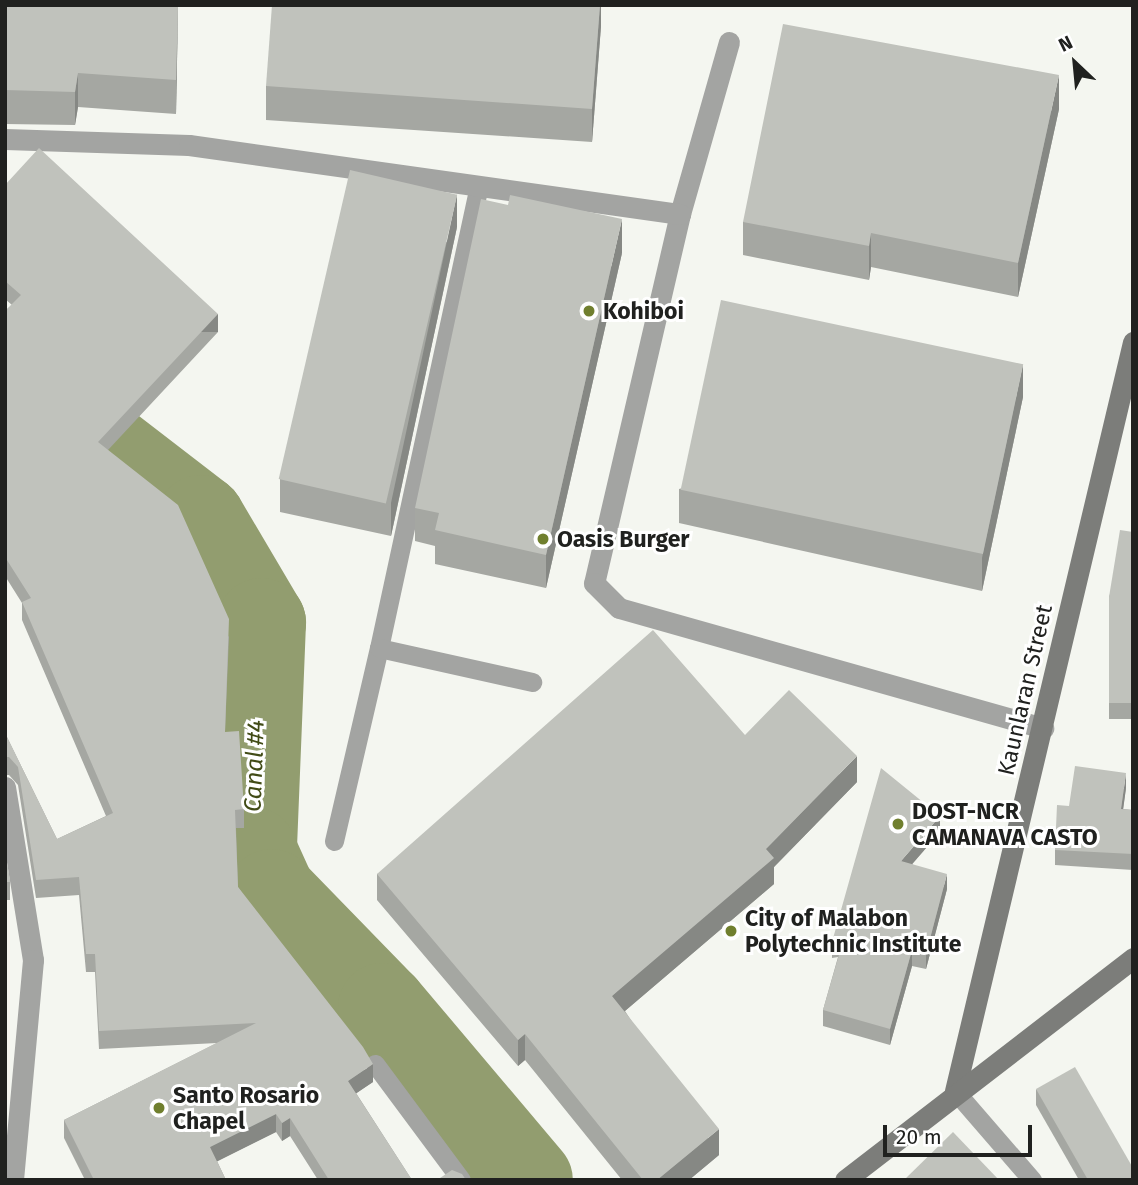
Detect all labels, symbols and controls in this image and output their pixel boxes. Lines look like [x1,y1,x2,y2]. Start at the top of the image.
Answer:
north arrow [1040,28,1110,98]
text: N [1055,31,1076,57]
place label: Kohiboi [603,297,684,325]
marker: Kohiboi [581,303,597,319]
place label: Oasis Burger [557,525,690,553]
marker: Oasis Burger [535,531,551,547]
street label: Kaunlaran Street [992,602,1058,778]
water label: Canal #4 [239,719,271,813]
place label: DOST-NCR CAMANAVA CASTO [912,797,1098,851]
marker: DOST-NCR CAMANAVA CASTO [890,816,906,832]
place label: City of Malabon Polytechnic Institute [745,904,961,958]
marker: City of Malabon Polytechnic Institute [723,923,739,939]
place label: Santo Rosario Chapel [173,1081,319,1135]
marker: Santo Rosario Chapel [151,1100,167,1116]
scale bar [886,1112,1035,1156]
text: 20 m [896,1124,942,1150]

